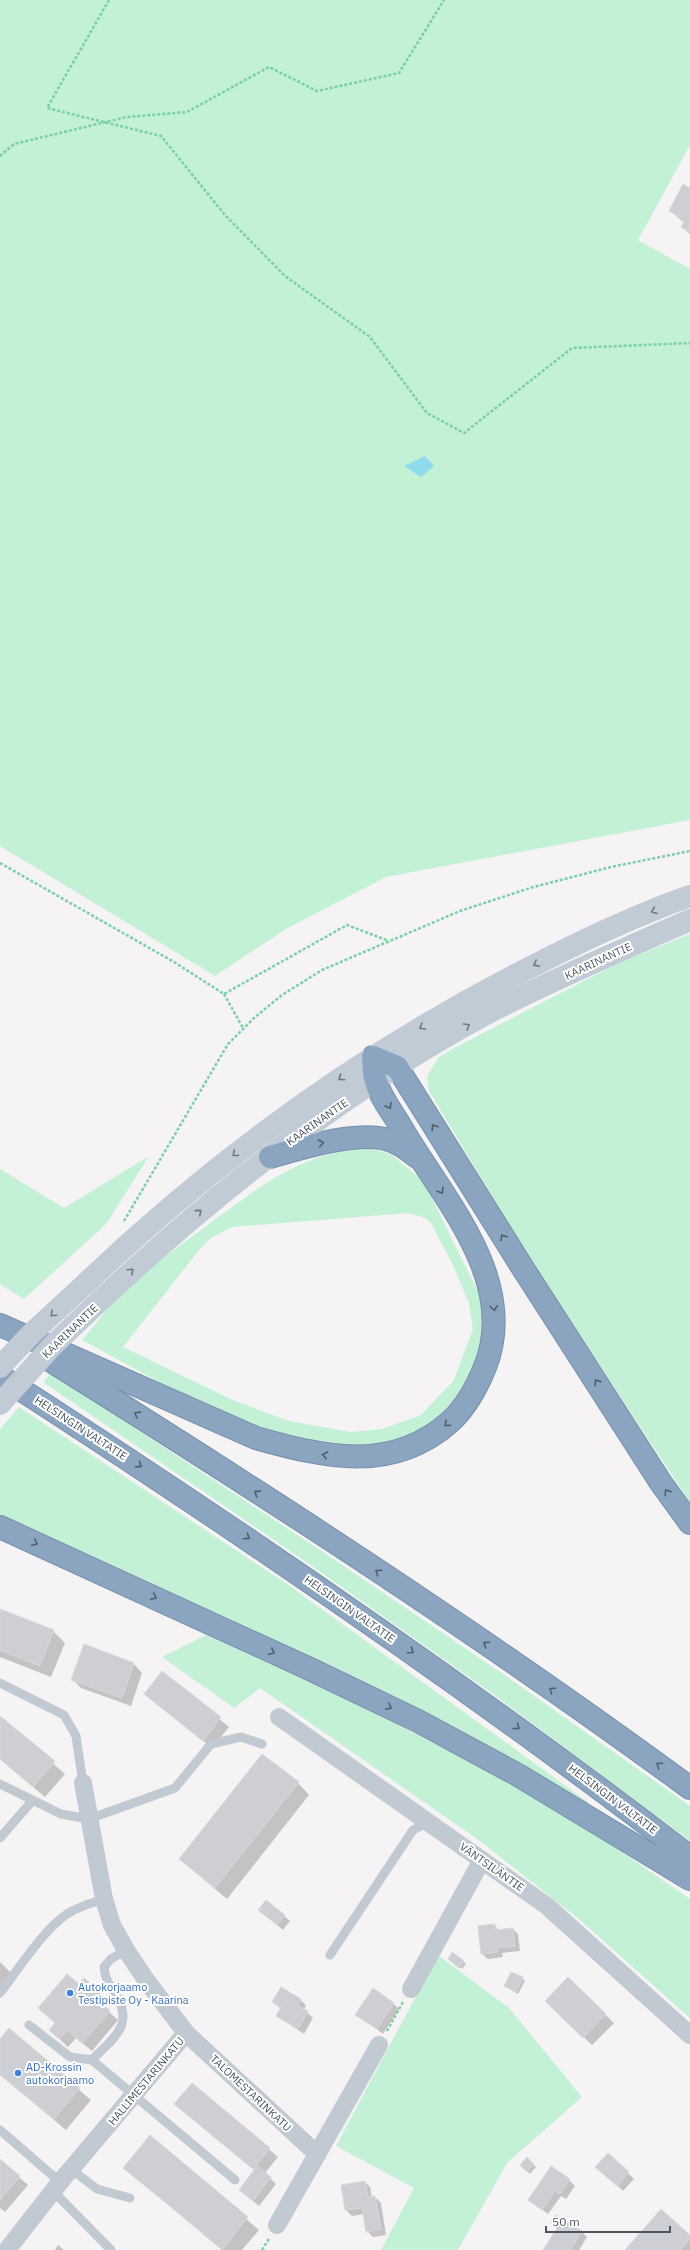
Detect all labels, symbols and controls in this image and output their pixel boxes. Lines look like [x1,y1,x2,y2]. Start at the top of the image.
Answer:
one-way arrow [651,906,658,914]
street label: KAARINANTIE [562,939,634,983]
one-way arrow [532,960,540,967]
one-way arrow [419,1023,426,1030]
one-way arrow [463,1023,470,1030]
one-way arrow [338,1074,345,1081]
street label: KAARINANTIE [283,1096,351,1148]
one-way arrow [385,1102,392,1109]
one-way arrow [432,1124,439,1131]
one-way arrow [318,1140,324,1148]
one-way arrow [232,1149,239,1156]
one-way arrow [436,1187,444,1194]
one-way arrow [194,1210,202,1217]
one-way arrow [500,1234,508,1241]
one-way arrow [126,1269,134,1276]
street label: KAARINANTIE [39,1301,101,1361]
one-way arrow [489,1305,498,1312]
one-way arrow [50,1309,58,1316]
one-way arrow [594,1380,601,1387]
street label: HELSINGIN VALTATIE [32,1393,130,1463]
one-way arrow [134,1412,141,1419]
one-way arrow [444,1420,452,1427]
one-way arrow [322,1451,328,1460]
one-way arrow [134,1460,141,1467]
one-way arrow [665,1489,672,1496]
one-way arrow [255,1491,262,1498]
one-way arrow [242,1533,249,1540]
one-way arrow [31,1538,39,1546]
one-way arrow [375,1569,382,1577]
street label: HELSINGIN VALTATIE [302,1572,398,1646]
one-way arrow [149,1592,157,1600]
one-way arrow [483,1642,490,1649]
one-way arrow [407,1646,414,1654]
one-way arrow [268,1647,275,1655]
one-way arrow [550,1688,557,1695]
one-way arrow [385,1702,392,1710]
one-way arrow [512,1722,519,1729]
street label: HELSINGIN VALTATIE [566,1761,660,1837]
one-way arrow [656,1763,663,1770]
street label: VÄNTSILÄNTIE [457,1840,527,1894]
place label: Autokorjaamo Testipiste Oy - Kaarina [78,1980,189,2007]
marker: Autokorjaamo Testipiste Oy - Kaarina [65,1988,75,1998]
street label: HALLIMESTARINKATU [105,2034,187,2128]
street label: TALOMESTARINKATU [207,2052,295,2134]
place label: AD-Krossin autokorjaamo [26,2060,94,2087]
marker: AD-Krossin autokorjaamo [13,2068,23,2078]
scale bar [546,2208,670,2234]
text: 50 m [552,2214,580,2229]

